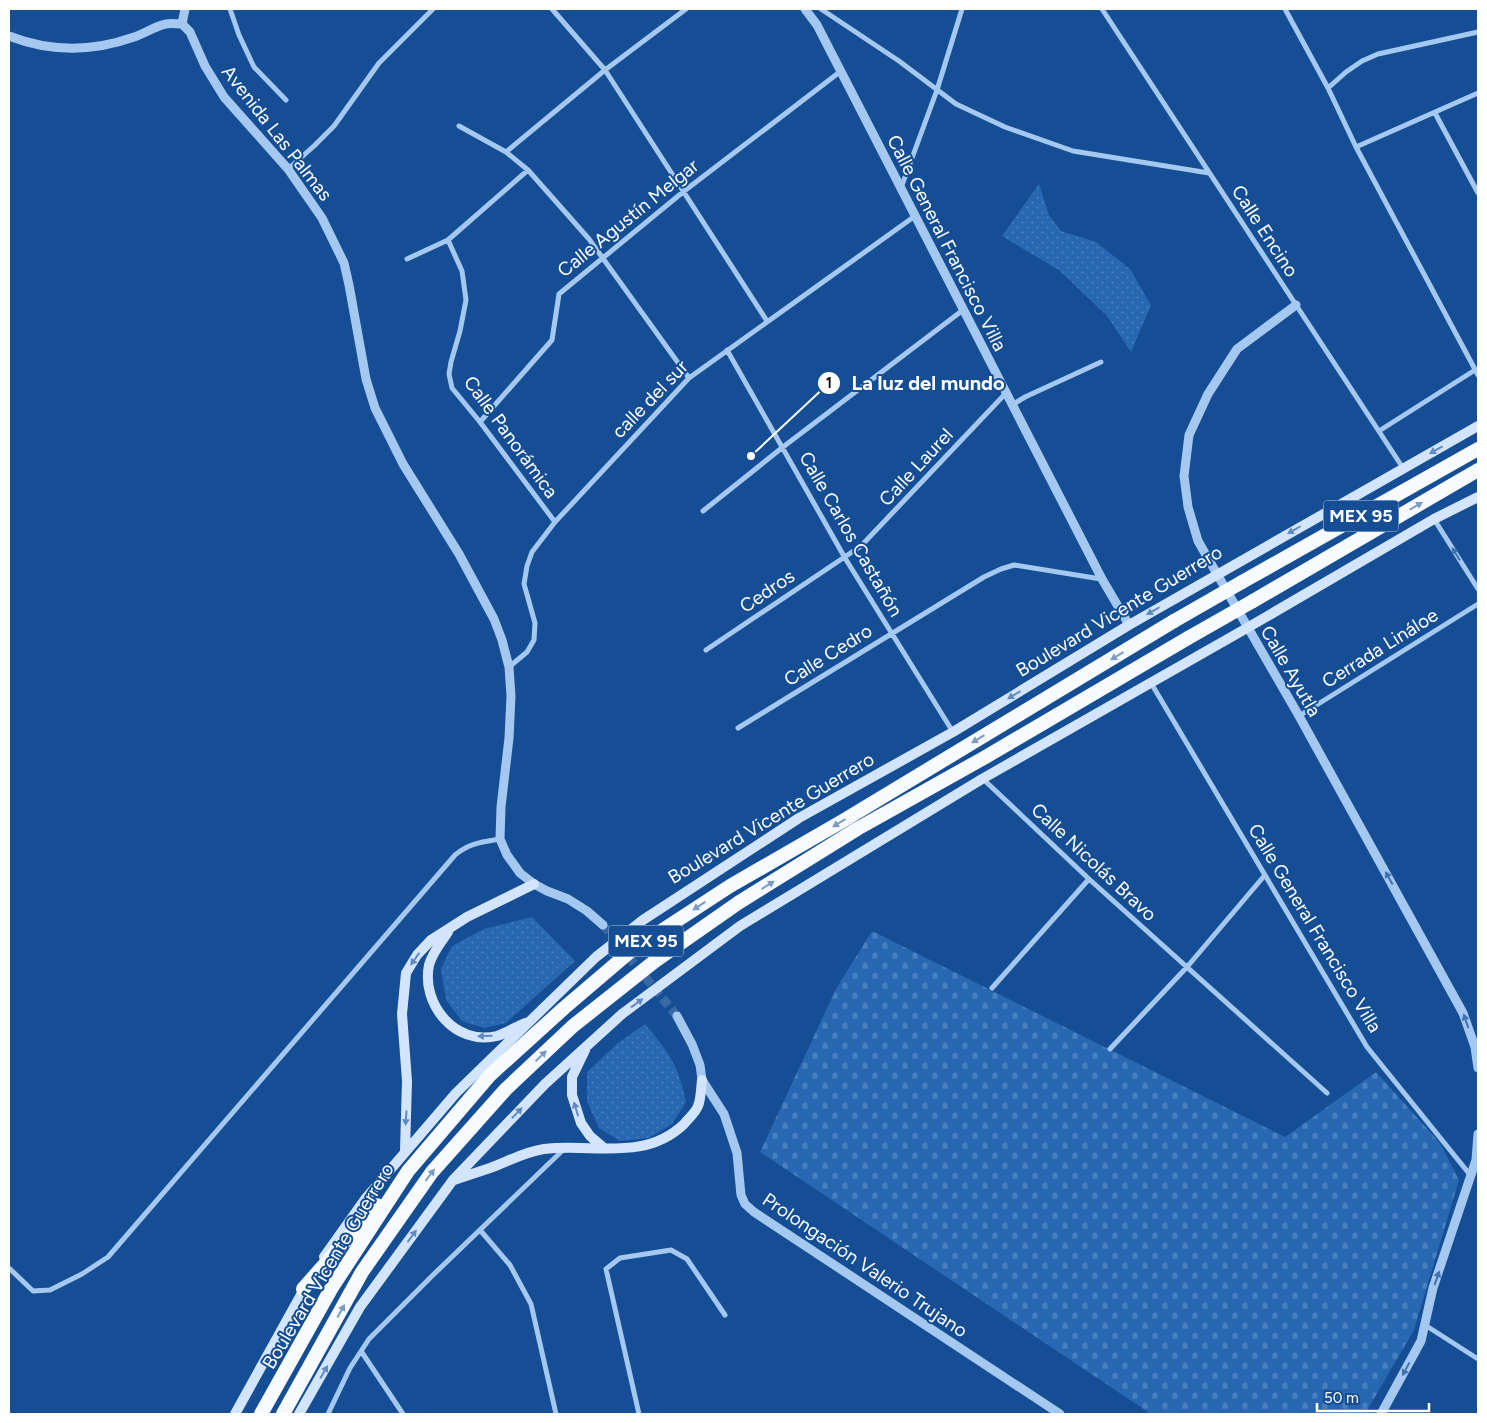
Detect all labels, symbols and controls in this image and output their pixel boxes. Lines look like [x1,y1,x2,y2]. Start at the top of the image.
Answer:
street label: Avenida Las Palmas [217,61,337,205]
street label: Calle General Francisco Villa [882,131,1012,355]
street label: Calle Agustín Melgar [553,154,704,282]
street label: Calle Encino [1227,181,1303,281]
street label: calle del sur [607,355,693,443]
callout: La luz del mundo [816,366,1014,401]
street label: Calle Panorámica [459,371,563,503]
text: La luz del mundo [851,371,1005,395]
text: 1 [826,374,832,392]
street label: Calle Laurel [874,423,958,511]
one-way arrow [1428,446,1443,454]
street label: Calle Carlos Castañón [794,447,908,621]
road number: MEX 95 [1324,501,1398,532]
one-way arrow [1409,501,1422,510]
one-way arrow [1288,526,1301,535]
street label: Boulevard Vicente Guerrero [1012,540,1226,682]
one-way arrow [1451,547,1461,561]
street label: Cedros [735,564,799,618]
street label: Cerrada Lináloe [1318,603,1442,693]
one-way arrow [1146,607,1161,615]
street label: Calle Cedro [780,619,876,691]
street label: Calle Ayutla [1256,621,1326,721]
one-way arrow [1111,651,1124,660]
one-way arrow [1008,690,1021,700]
one-way arrow [971,735,984,744]
street label: Boulevard Vicente Guerrero [664,747,878,889]
street label: Calle Nicolás Bravo [1027,798,1161,926]
one-way arrow [831,819,846,827]
street label: Calle General Francisco Villa [1243,819,1387,1037]
one-way arrow [1385,871,1393,885]
one-way arrow [761,880,774,889]
one-way arrow [692,902,706,911]
road number: MEX 95 [608,926,684,956]
one-way arrow [410,952,420,965]
one-way arrow [630,998,644,1008]
one-way arrow [1461,1014,1469,1029]
one-way arrow [477,1032,493,1040]
one-way arrow [534,1050,546,1062]
one-way arrow [572,1102,580,1117]
one-way arrow [511,1107,523,1119]
one-way arrow [402,1110,410,1126]
street label: Boulevard Vicente Guerrero [257,1159,399,1373]
one-way arrow [425,1169,436,1182]
street label: Prolongación Valerio Trujano [758,1188,972,1342]
one-way arrow [407,1229,417,1243]
one-way arrow [1434,1270,1441,1285]
one-way arrow [336,1304,345,1317]
one-way arrow [1402,1362,1410,1377]
one-way arrow [319,1365,328,1378]
scale bar [1317,1380,1430,1412]
text: 50 m [1324,1389,1359,1407]

